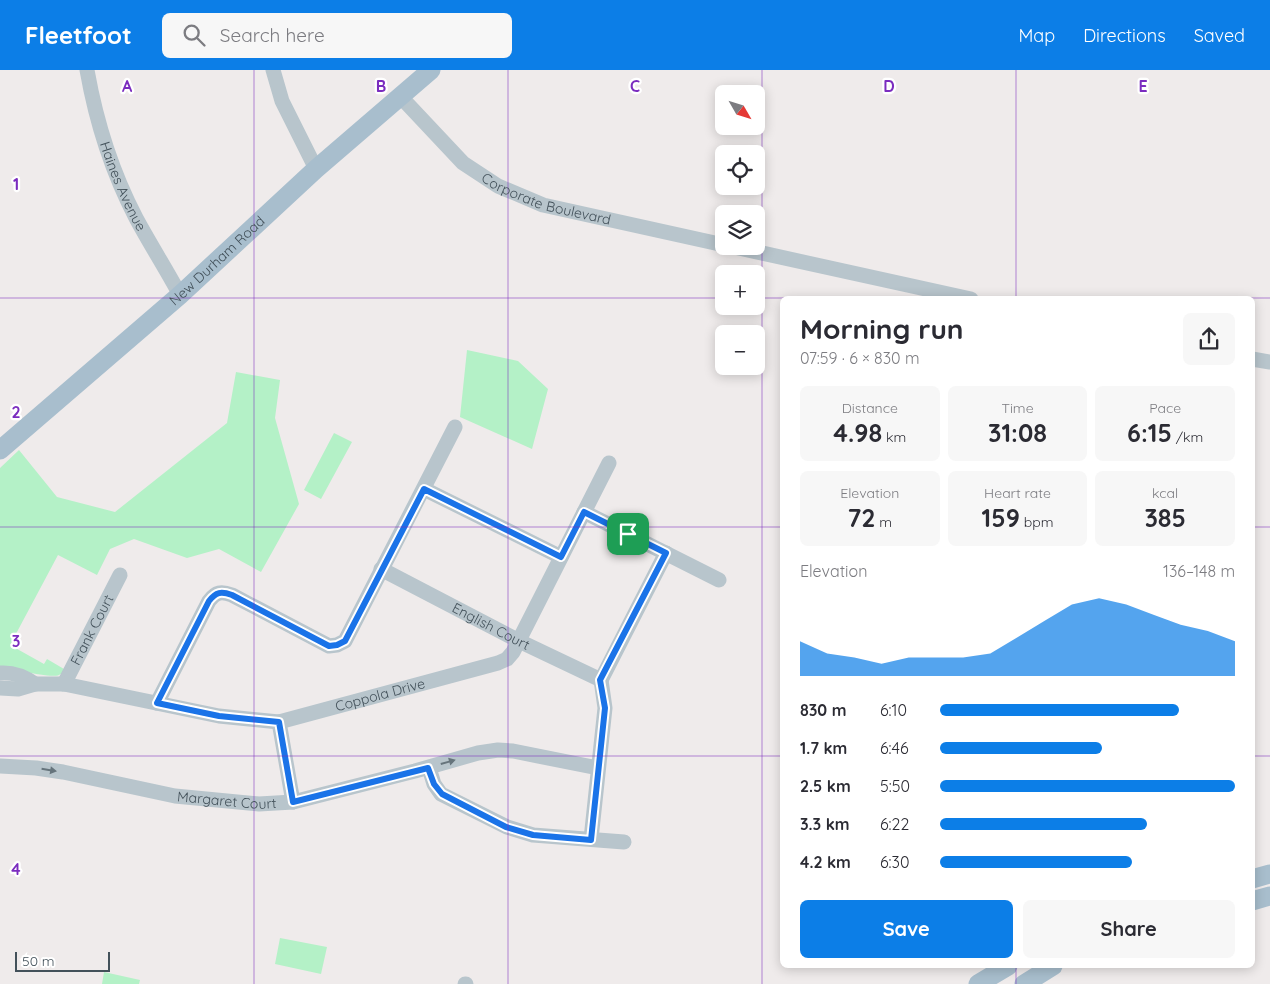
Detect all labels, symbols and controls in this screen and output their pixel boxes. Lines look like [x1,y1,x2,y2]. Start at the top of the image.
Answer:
search box [162,13,512,58]
text: Fleetfoot [25,20,132,50]
icon: search [180,21,208,49]
text: Search here [220,23,325,47]
text: Map [1018,24,1055,47]
text: Directions [1083,24,1166,47]
text: Saved [1194,24,1245,47]
text: A [122,76,133,96]
text: B [376,76,386,96]
text: C [630,76,640,96]
text: D [883,76,895,96]
text: E [1138,76,1148,96]
north arrow [715,85,765,135]
map controls [715,85,765,375]
street label: Haines Avenue [96,139,150,234]
button: locate [715,145,765,195]
street label: Corporate Boulevard [478,169,613,229]
text: 1 [13,174,19,194]
button: layers [715,205,765,255]
street label: New Durham Road [165,212,269,309]
button: + [715,265,765,315]
text: Morning run [800,311,964,346]
button: share [1183,313,1235,365]
button: − [715,325,765,375]
text: 07:59 · 6 × 830 m [800,348,920,368]
text: Distance [842,399,898,417]
text: Time [1001,399,1034,417]
text: Pace [1149,399,1181,417]
text: 2 [11,402,21,422]
text: 4.98 [833,417,882,448]
text: 31:08 [988,417,1047,448]
text: 6:15 [1127,417,1172,448]
text: km [882,428,906,446]
text: /km [1172,428,1203,446]
text: Elevation [840,484,899,502]
text: Heart rate [984,484,1051,502]
text: kcal [1152,484,1178,502]
text: 72 [848,502,876,533]
text: 159 [982,502,1020,533]
text: 385 [1144,502,1186,533]
pin [607,513,649,555]
text: m [876,513,892,531]
text: bpm [1020,513,1053,531]
icon: arrive [614,520,642,548]
text: Elevation [800,561,867,581]
text: 136–148 m [1163,561,1235,581]
street label: Frank Court [66,591,118,668]
street label: English Court [449,599,533,654]
text: 3 [12,631,20,651]
street label: Coppola Drive [333,674,427,715]
text: 830 m [800,700,846,720]
text: 6:10 [880,700,907,720]
text: 1.7 km [800,738,847,758]
text: 6:46 [880,738,909,758]
one-way arrow [440,757,455,765]
one-way arrow [41,766,57,774]
text: 2.5 km [800,776,851,796]
text: 5:50 [880,776,910,796]
street label: Margaret Court [176,787,277,813]
text: 3.3 km [800,814,850,834]
text: 6:22 [880,814,909,834]
text: 4.2 km [800,852,851,872]
text: 6:30 [880,852,910,872]
text: 4 [11,859,21,879]
button: Save [800,900,1013,958]
button: Share [1023,900,1235,958]
scale bar [15,949,110,972]
text: 50 m [22,952,55,970]

